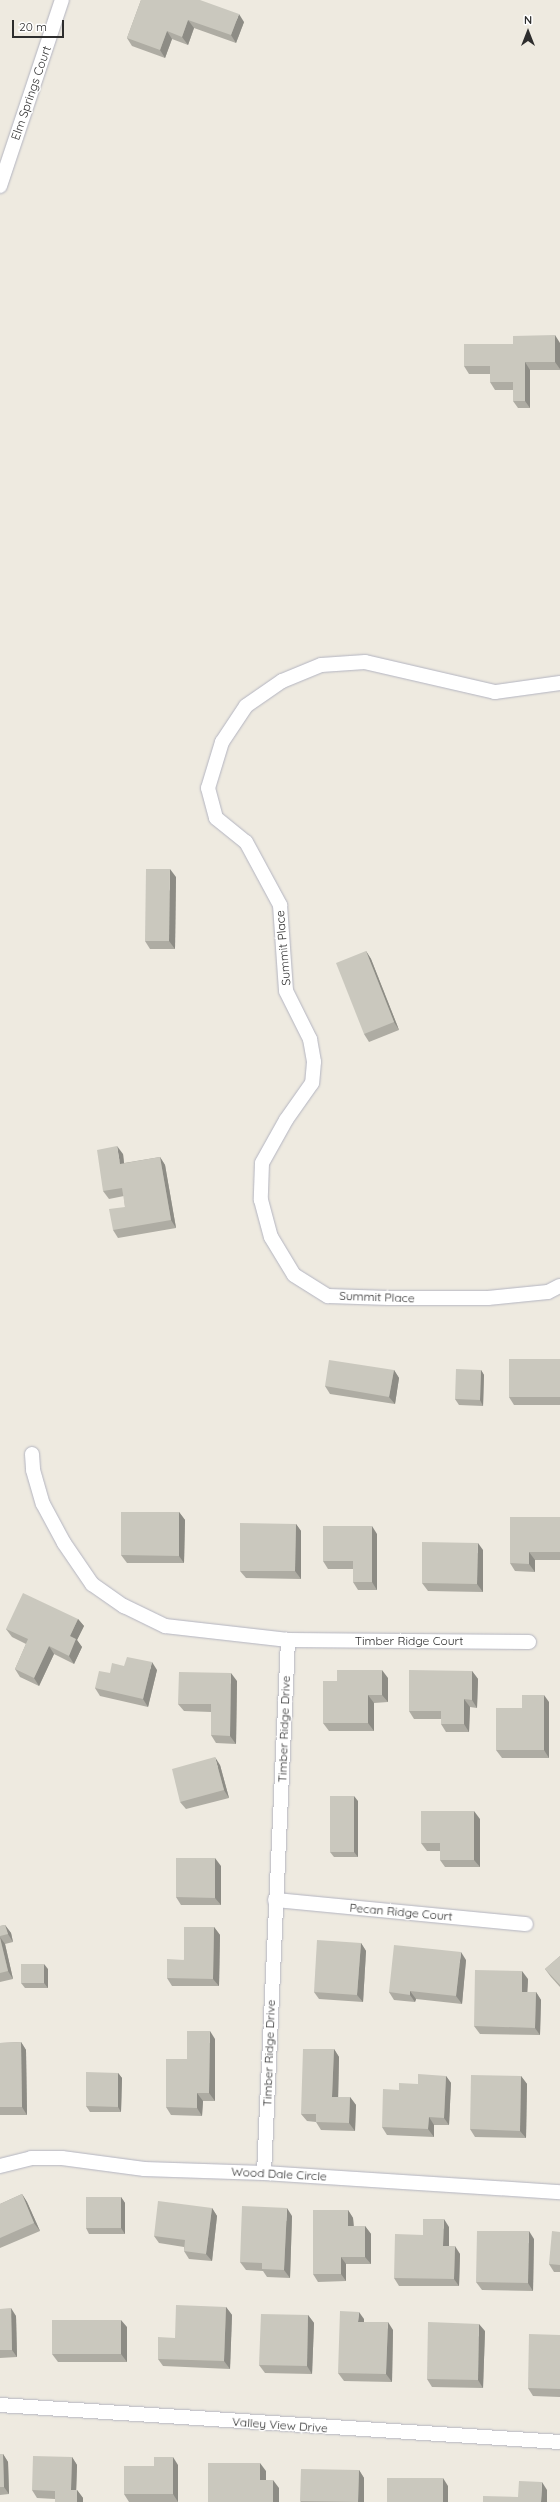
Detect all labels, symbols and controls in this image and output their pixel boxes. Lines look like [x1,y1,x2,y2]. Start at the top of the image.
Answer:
scale bar [14,12,66,38]
north arrow [508,12,548,52]
text: N [524,13,532,27]
text: 20 m [19,19,47,34]
street label: Elm Springs Court [8,44,54,142]
street label: Summit Place [273,910,293,986]
street label: Summit Place [339,1288,415,1306]
street label: Timber Ridge Court [355,1634,463,1648]
street label: Timber Ridge Drive [275,1675,293,1783]
street label: Pecan Ridge Court [349,1900,453,1924]
street label: Timber Ridge Drive [260,1999,278,2107]
street label: Wood Dale Circle [231,2164,327,2184]
street label: Valley View Drive [232,2414,328,2436]

